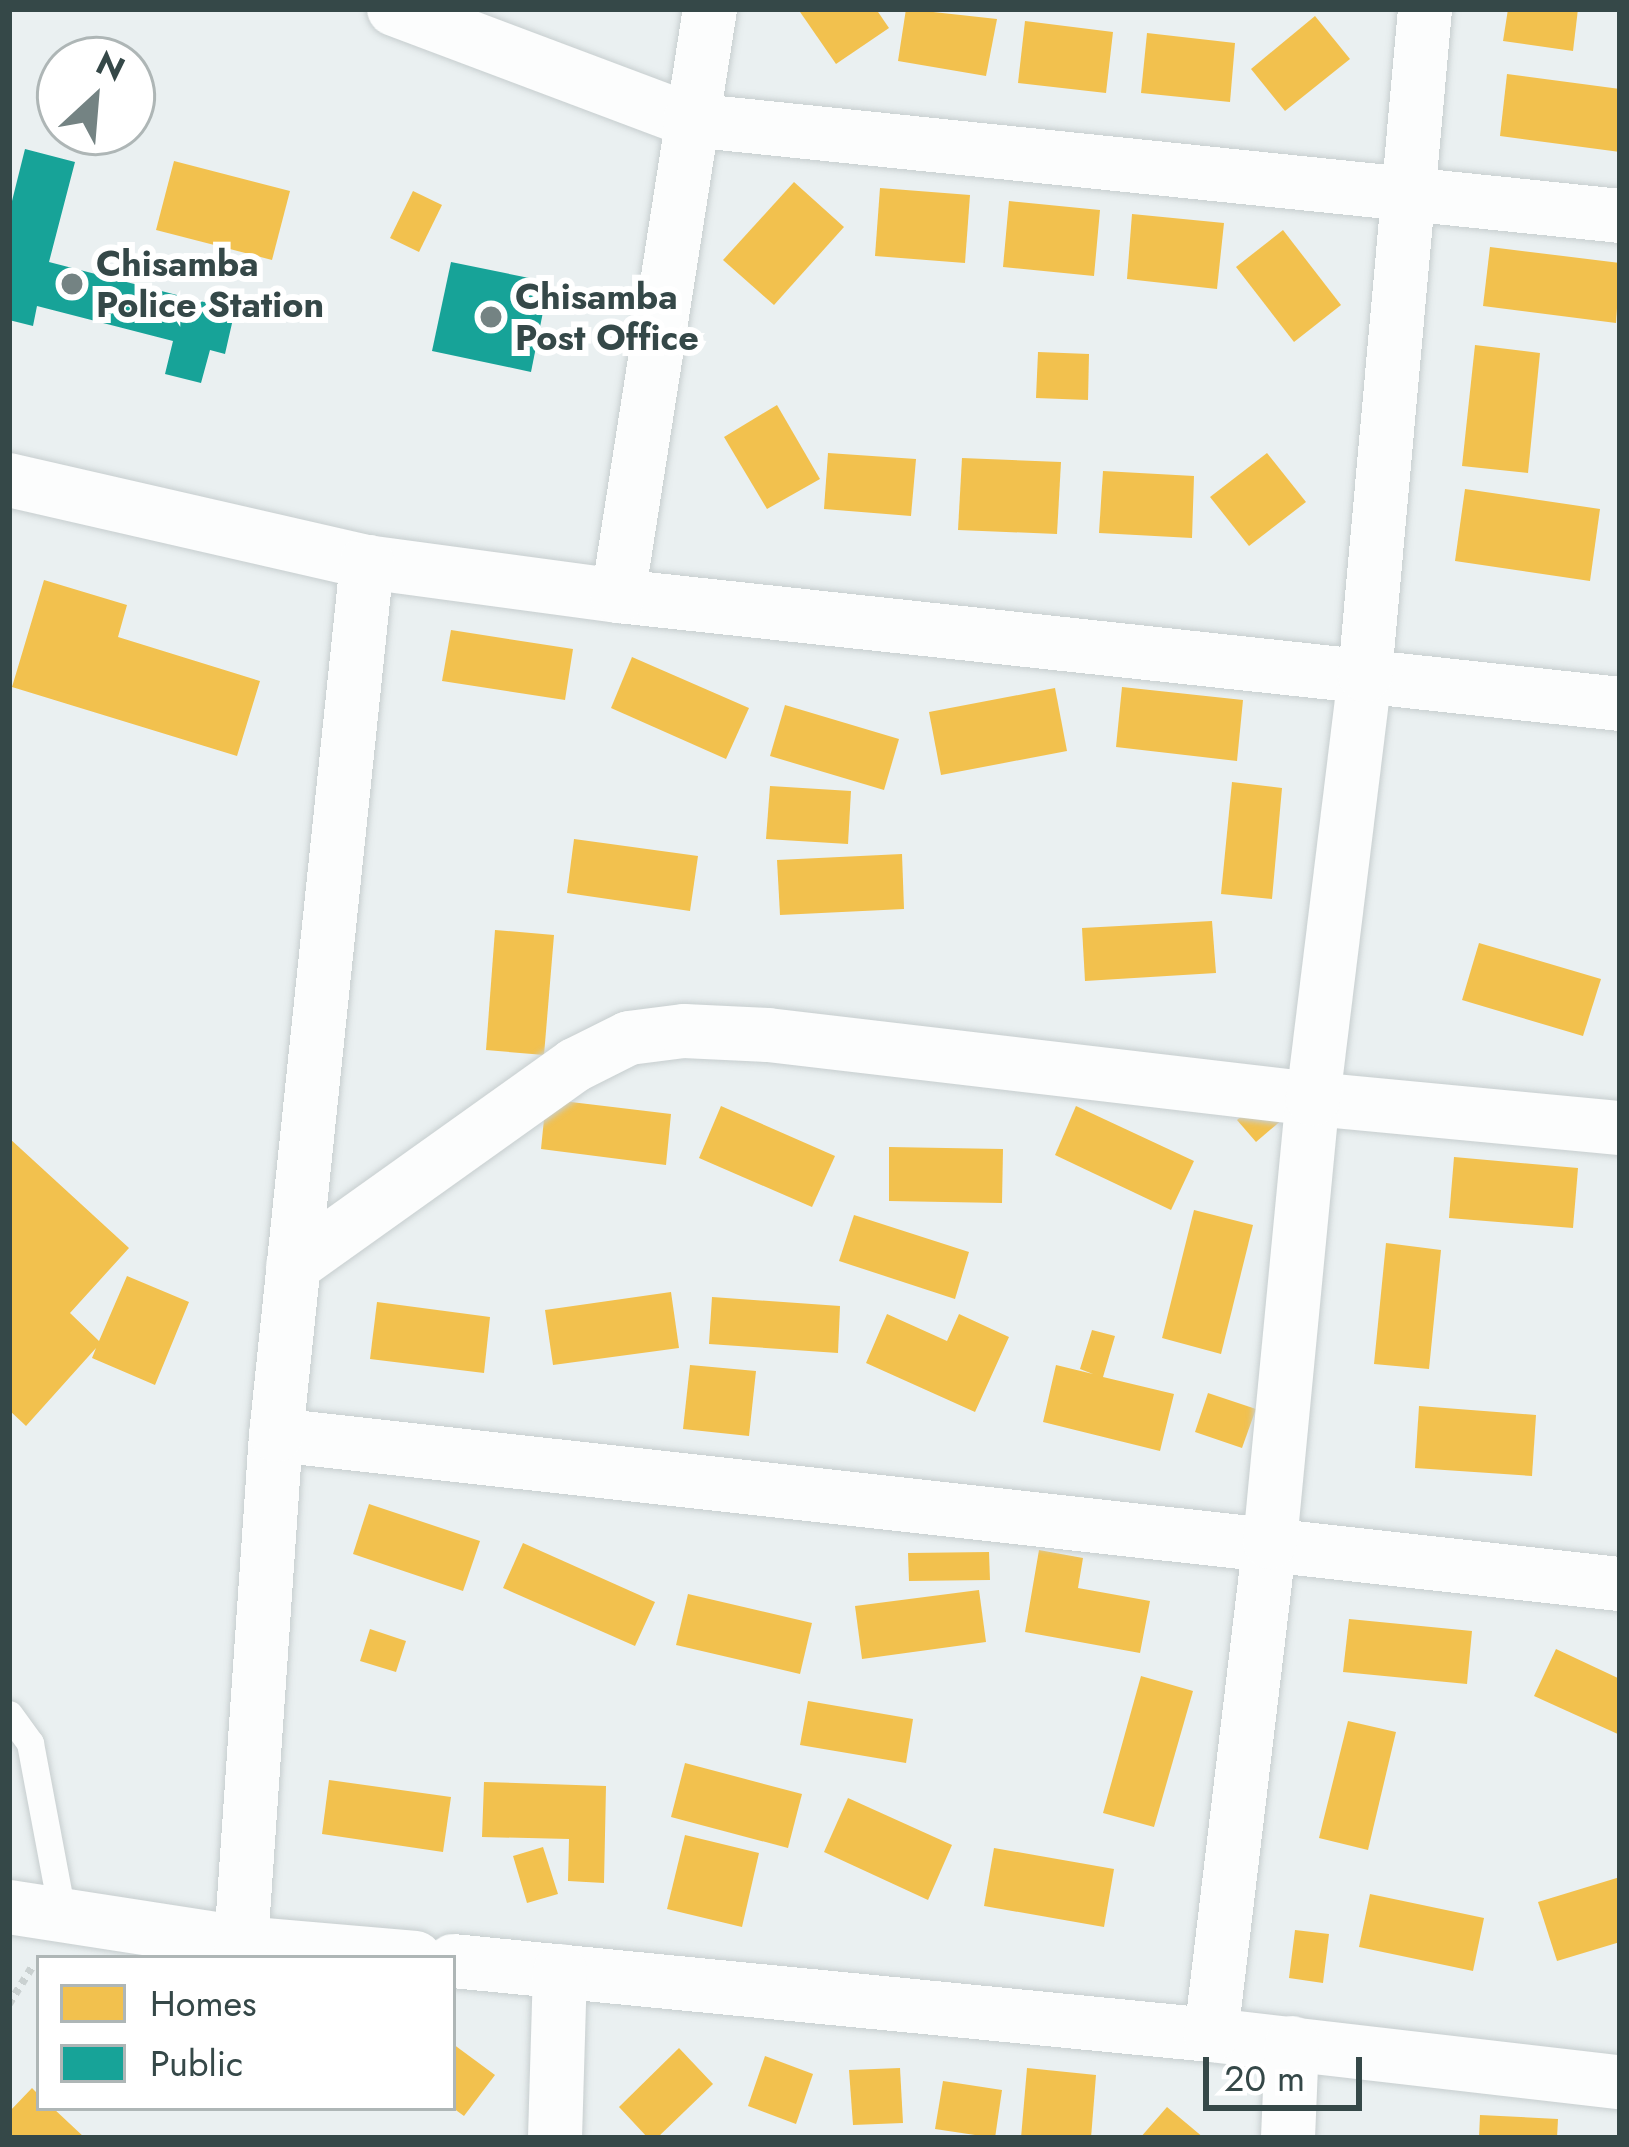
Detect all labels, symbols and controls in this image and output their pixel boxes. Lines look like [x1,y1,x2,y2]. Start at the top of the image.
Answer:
north arrow [36,36,156,156]
text: N [89,39,133,93]
place label: Chisamba Police Station [96,241,324,326]
marker: Chisamba Police Station [59,271,85,297]
place label: Chisamba Post Office [515,274,699,359]
marker: Chisamba Post Office [478,304,504,330]
legend [36,1955,456,2111]
text: Homes [150,1977,257,2029]
scale bar [1209,2033,1368,2107]
text: Public [150,2037,243,2089]
text: 20 m [1224,2052,1305,2104]

